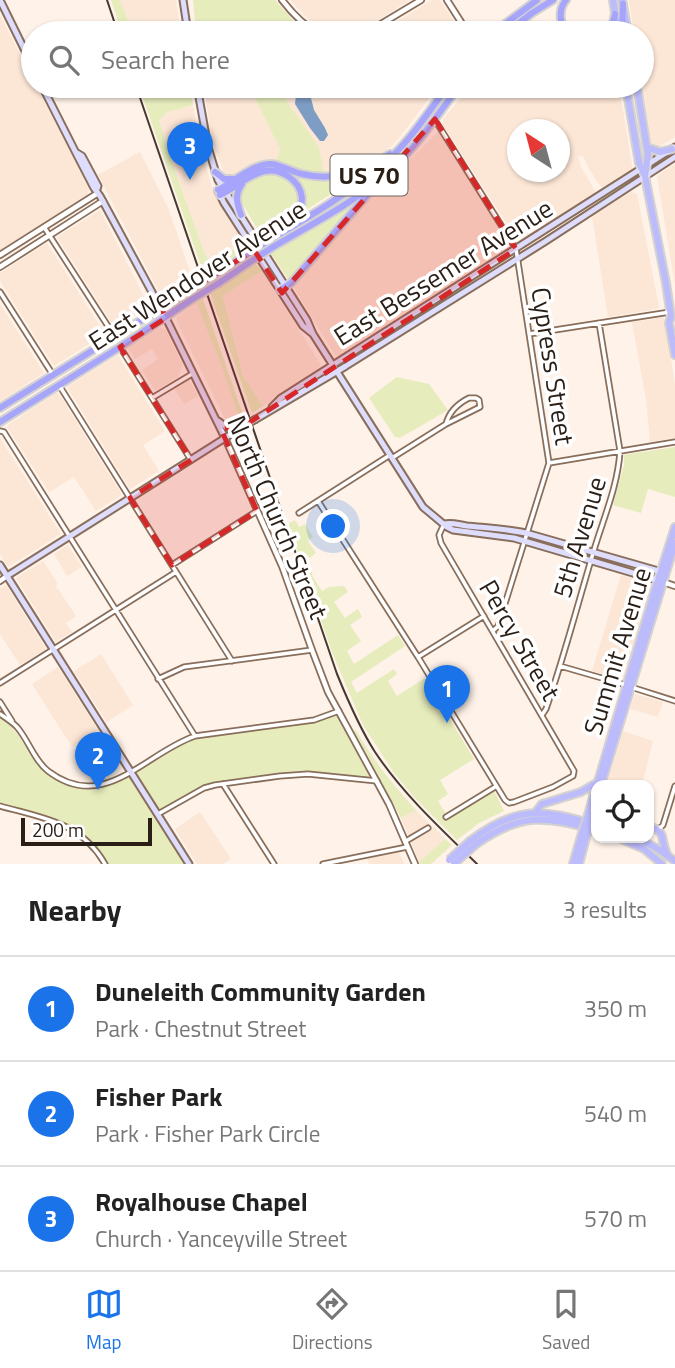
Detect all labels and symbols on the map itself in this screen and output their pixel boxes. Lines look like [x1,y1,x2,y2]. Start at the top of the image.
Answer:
north arrow [507,119,570,182]
pin: 3 [167,122,213,180]
road number: US 70 [330,154,408,196]
street label: East Bessemer Avenue [326,189,560,355]
street label: East Wendover Avenue [80,190,314,360]
street label: Cypress Street [521,285,585,447]
street label: North Church Street [218,409,338,625]
street label: 5th Avenue [542,472,616,602]
your location [316,509,350,543]
street label: Summit Avenue [573,562,661,740]
street label: Percy Street [470,572,570,708]
pin: 1 [424,665,470,723]
pin: 2 [75,732,121,790]
scale bar [21,815,152,847]

